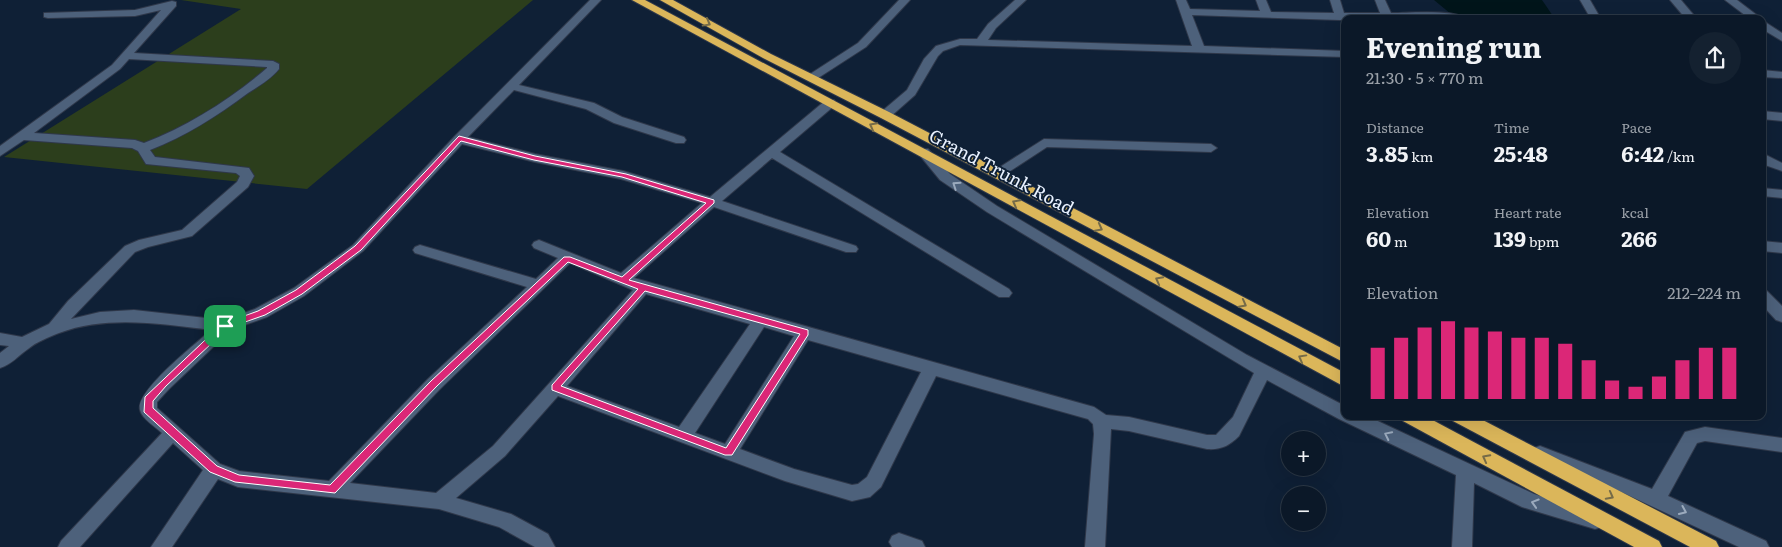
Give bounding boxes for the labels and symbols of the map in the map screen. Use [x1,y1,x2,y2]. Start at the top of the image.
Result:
one-way arrow [702,17,711,27]
street label: Grand Trunk Road [925,121,1079,221]
one-way arrow [870,122,879,132]
one-way arrow [953,182,962,191]
one-way arrow [1013,199,1022,209]
one-way arrow [1094,222,1103,232]
one-way arrow [1156,277,1165,287]
one-way arrow [1238,298,1247,308]
pin [204,305,246,347]
one-way arrow [1299,354,1308,364]
one-way arrow [1384,431,1393,441]
one-way arrow [1482,454,1491,464]
one-way arrow [1605,489,1614,499]
one-way arrow [1532,499,1540,509]
one-way arrow [1678,504,1687,515]

